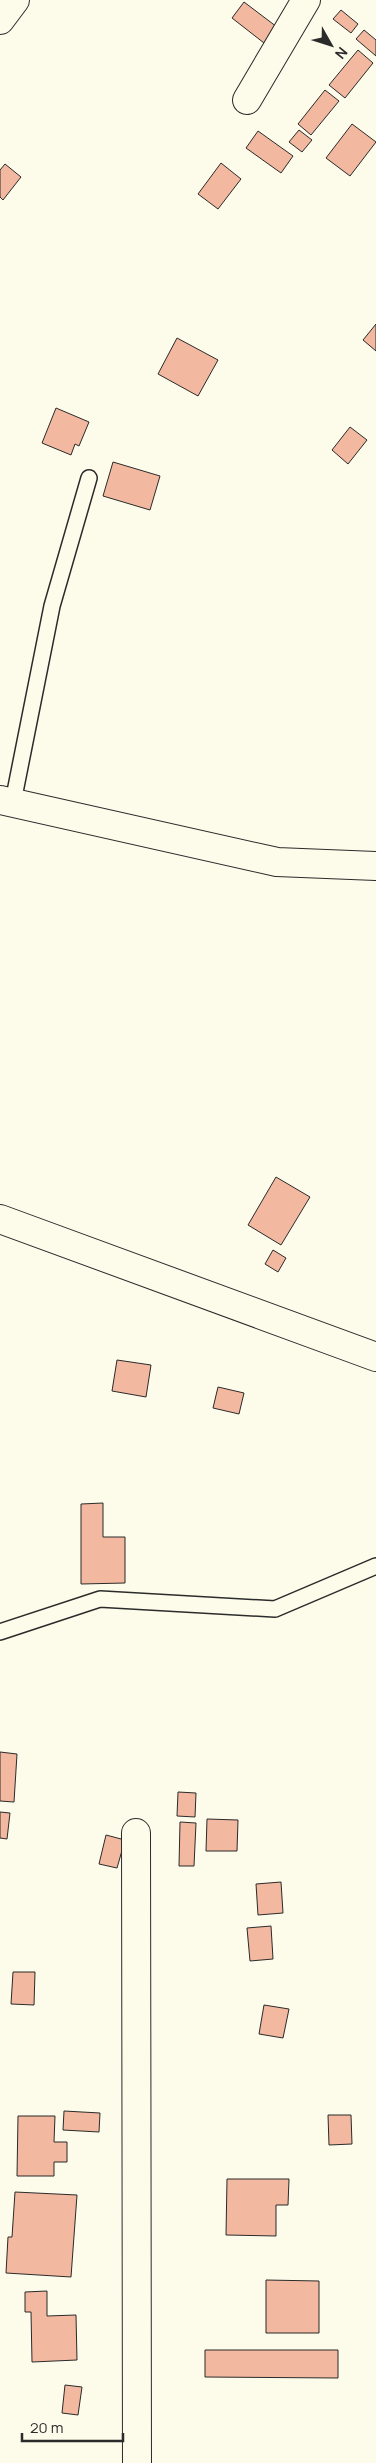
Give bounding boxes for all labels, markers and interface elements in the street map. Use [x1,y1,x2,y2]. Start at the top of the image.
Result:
north arrow [306,20,356,70]
text: N [331,44,352,63]
scale bar [22,2410,124,2442]
text: 20 m [30,2417,63,2438]

